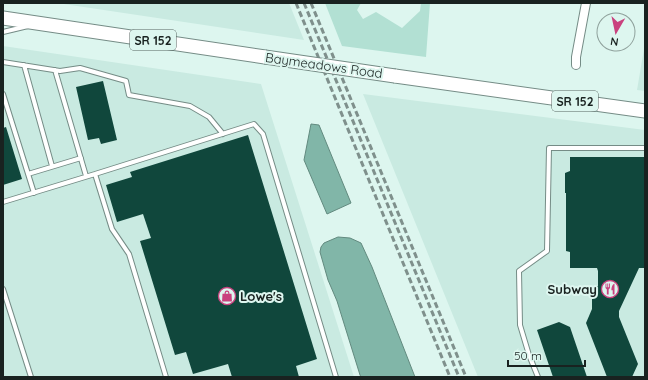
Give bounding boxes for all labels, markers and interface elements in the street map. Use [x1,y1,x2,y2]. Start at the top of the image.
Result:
north arrow [596,12,636,52]
road number: SR 152 [130,30,176,50]
text: N [609,34,620,49]
street label: Baymeadows Road [264,49,384,81]
road number: SR 152 [552,91,598,111]
restaurant icon: Subway [600,279,620,299]
place label: Subway [548,281,597,297]
shop icon: Lowe's [217,286,237,306]
place label: Lowe's [240,288,282,304]
scale bar [508,342,585,368]
text: 50 m [514,348,542,363]

